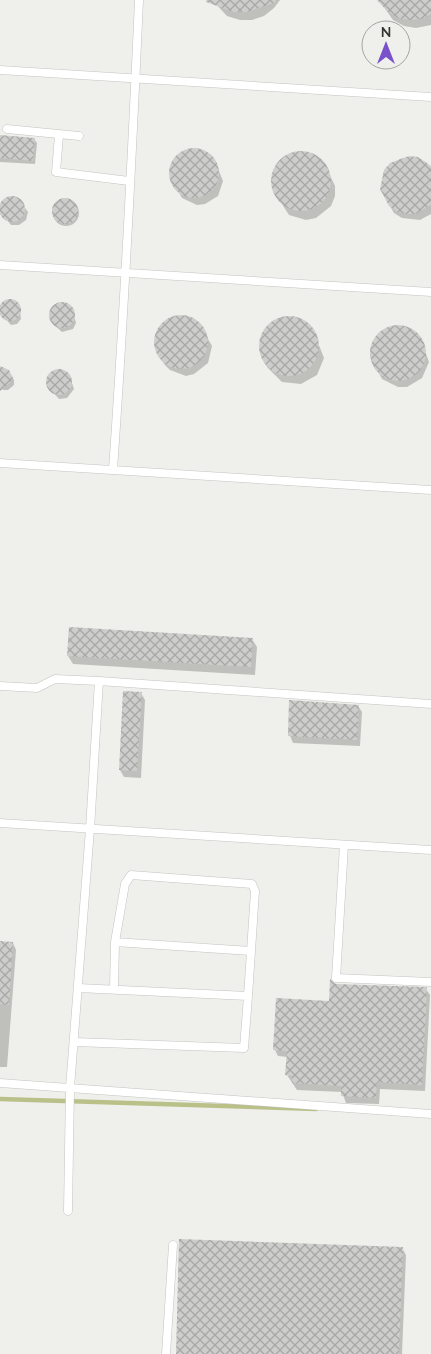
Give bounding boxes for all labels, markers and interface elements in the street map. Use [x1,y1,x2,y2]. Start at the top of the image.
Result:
north arrow [361,20,411,70]
text: N [381,23,391,41]

